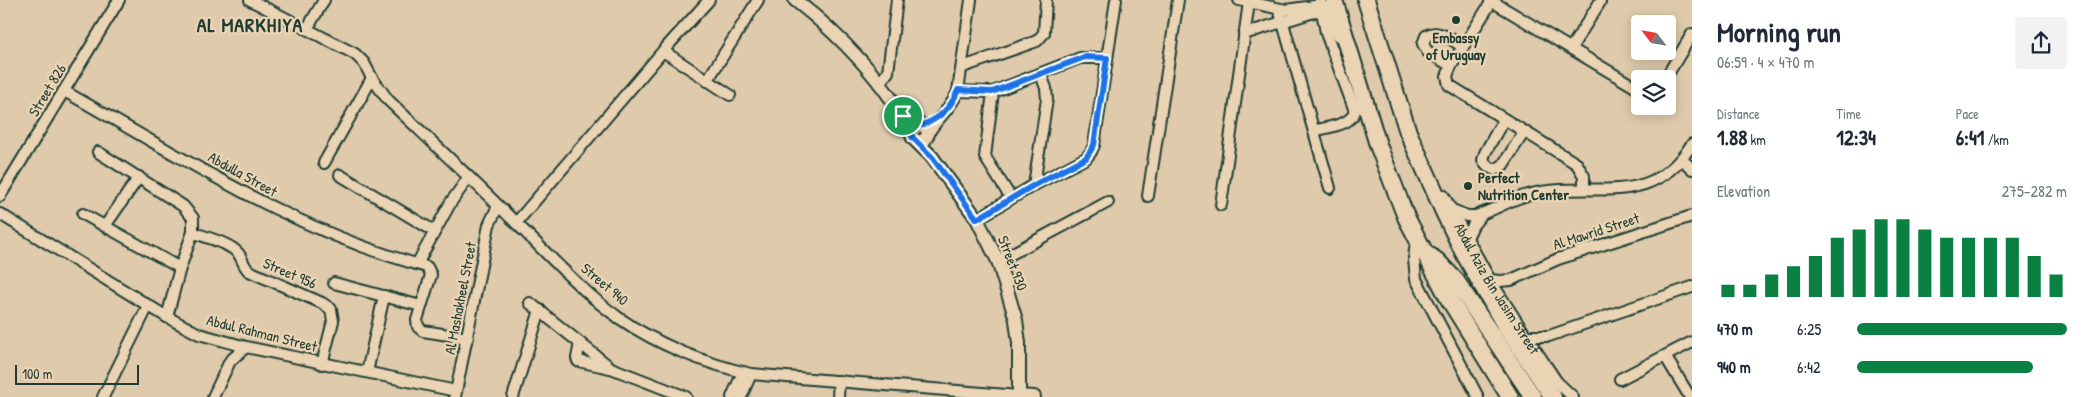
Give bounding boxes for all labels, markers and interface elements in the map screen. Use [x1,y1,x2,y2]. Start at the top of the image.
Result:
district label: AL MARKHIYA [197,11,303,38]
text: Morning run [1717,13,1841,51]
marker: Embassy of Uruguay [1450,14,1462,26]
north arrow [1631,15,1676,60]
map controls [1631,15,1676,115]
button: share [2015,17,2067,69]
place label: Embassy of Uruguay [1426,27,1487,66]
text: 06:59 · 4 × 470 m [1717,51,1814,73]
street label: Street 826 [23,60,71,120]
button: layers [1631,70,1676,115]
pin [882,95,924,137]
icon: arrive [889,102,917,130]
text: Distance [1717,104,1760,123]
text: Time [1836,104,1861,123]
text: Pace [1956,104,1979,123]
text: 1.88 [1717,123,1747,152]
text: 12:34 [1836,123,1876,152]
text: 6:41 [1956,123,1984,152]
text: km [1747,130,1766,149]
text: /km [1984,130,2009,149]
street label: Abdulla Street [205,146,282,202]
place label: Perfect Nutrition Center [1478,167,1569,205]
marker: Perfect Nutrition Center [1462,180,1474,192]
text: Elevation [1717,180,1770,202]
text: 275–282 m [2002,180,2067,202]
street label: Al Mawrid Street [1550,207,1643,255]
street label: Abdul Aziz Bin Jasim Street [1450,219,1546,359]
street label: Street 930 [993,232,1033,294]
street label: Al Mashakheel Street [439,239,481,356]
street label: Street 956 [260,252,320,294]
street label: Street 940 [577,258,633,310]
street label: Abdul Rahman Street [205,309,320,357]
text: 470 m [1717,318,1753,340]
text: 6:25 [1797,318,1821,340]
text: 940 m [1717,356,1751,378]
text: 6:42 [1797,356,1821,378]
scale bar [15,362,139,385]
text: 100 m [22,364,52,383]

